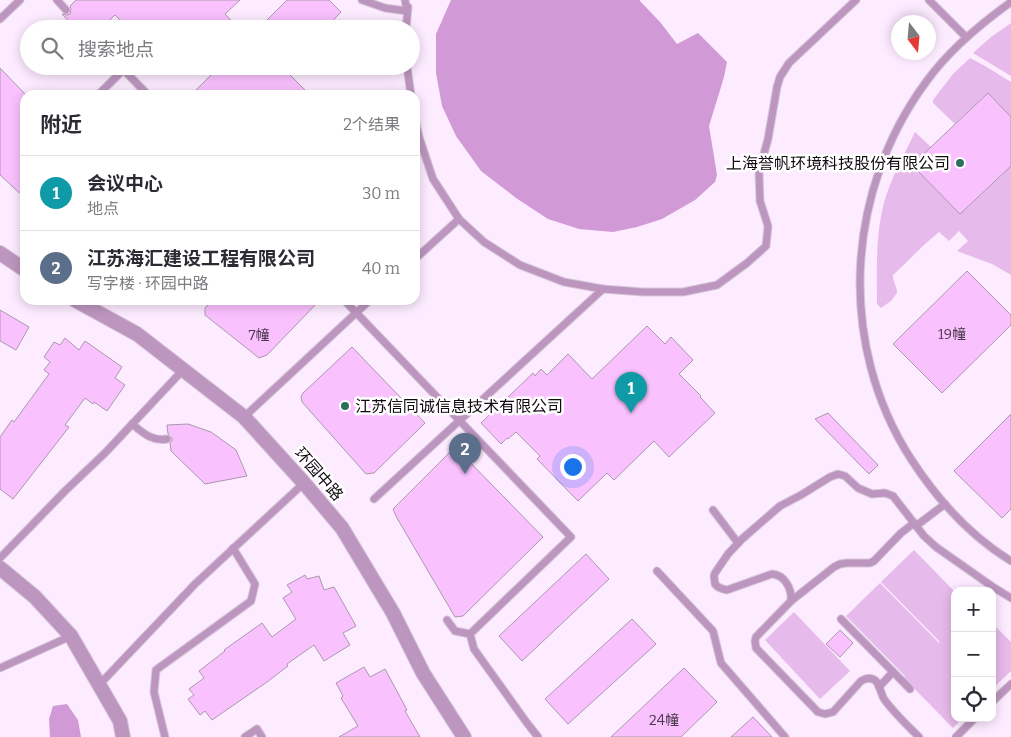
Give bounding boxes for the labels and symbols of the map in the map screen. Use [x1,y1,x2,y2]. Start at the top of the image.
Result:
north arrow [891,15,936,60]
place label: 上海誉帆环境科技股份有限公司 [726,154,950,173]
marker: 上海誉帆环境科技股份有限公司 [954,157,966,169]
house number: 19幢 [938,326,966,343]
house number: 7幢 [248,327,270,344]
pin: 1 [615,372,647,413]
place label: 江苏信同诚信息技术有限公司 [355,397,563,416]
marker: 江苏信同诚信息技术有限公司 [339,400,351,412]
pin: 2 [449,433,481,474]
street label: 环园中路 [291,444,347,504]
your location [560,454,586,480]
house number: 24幢 [649,712,679,729]

